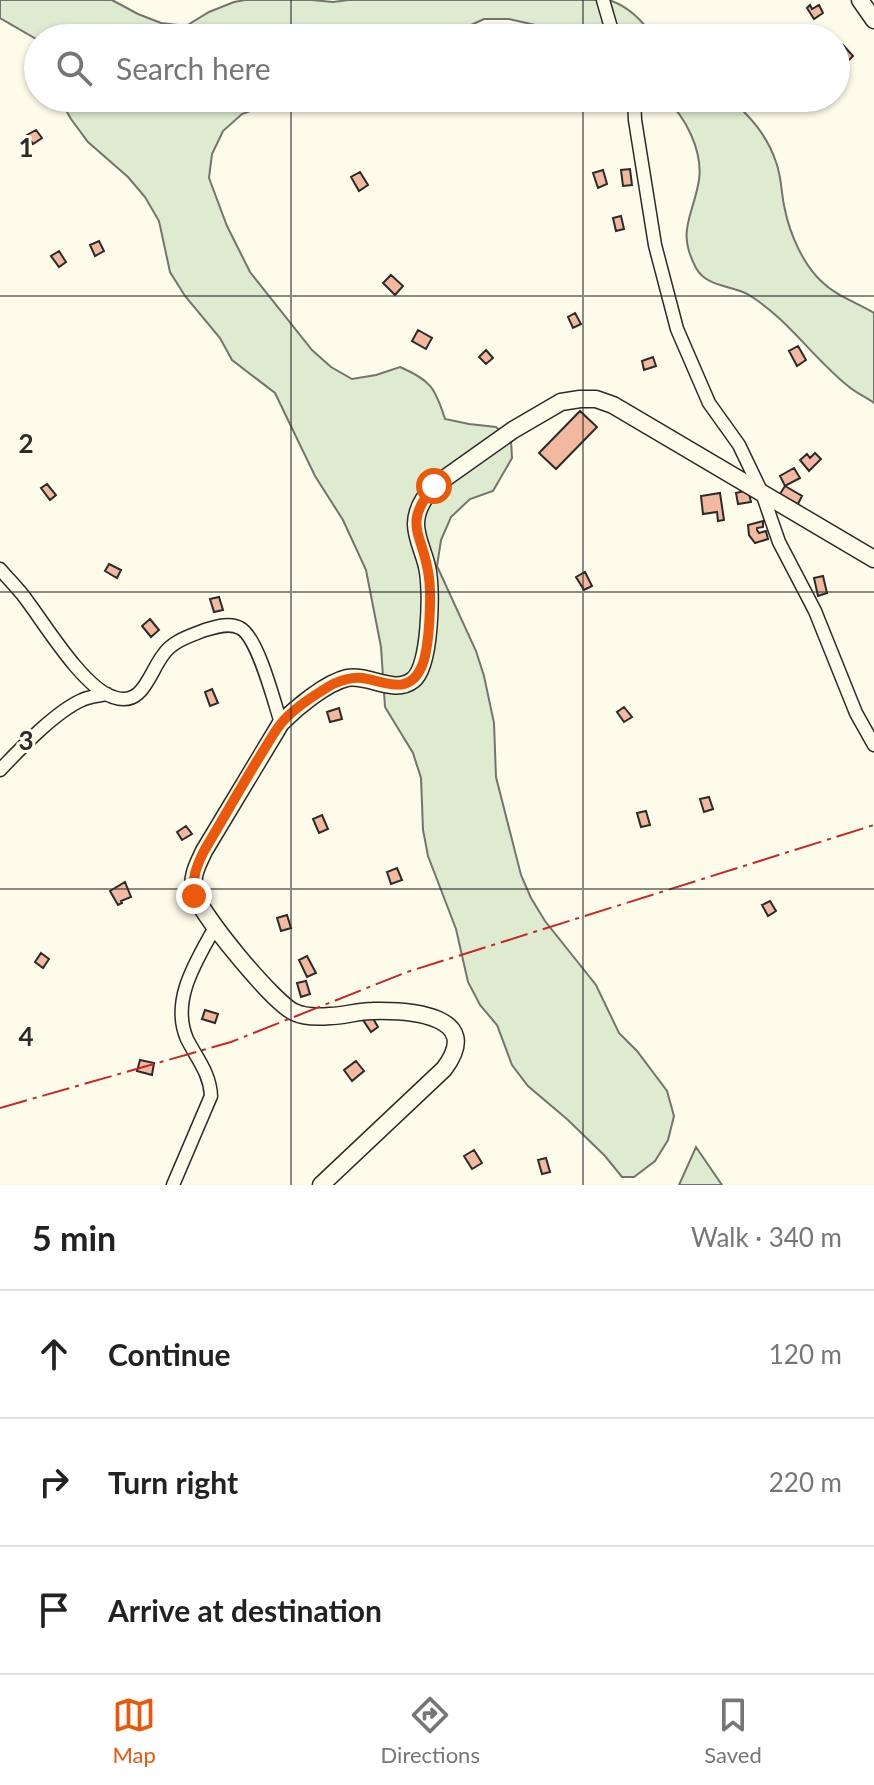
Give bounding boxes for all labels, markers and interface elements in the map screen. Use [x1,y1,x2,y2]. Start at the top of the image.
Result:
search box [24,24,850,112]
icon: search [52,46,96,90]
text: Search here [116,50,271,86]
text: 1 [18,131,34,163]
text: 2 [18,427,34,459]
route start [416,468,452,504]
text: 3 [18,724,34,756]
route end [176,878,212,914]
text: 4 [18,1020,34,1052]
text: 5 min [32,1217,116,1258]
text: Walk · 340 m [691,1221,842,1253]
icon: ahead [32,1332,76,1376]
text: Continue [108,1336,231,1372]
text: 120 m [769,1338,842,1370]
icon: right [32,1460,76,1504]
text: Turn right [108,1464,238,1500]
text: 220 m [769,1466,842,1498]
icon: arrive [32,1588,76,1632]
text: Arrive at destination [108,1592,382,1628]
tab: Map [112,1693,156,1768]
tab: Directions [381,1693,480,1768]
tab: Saved [704,1693,762,1768]

